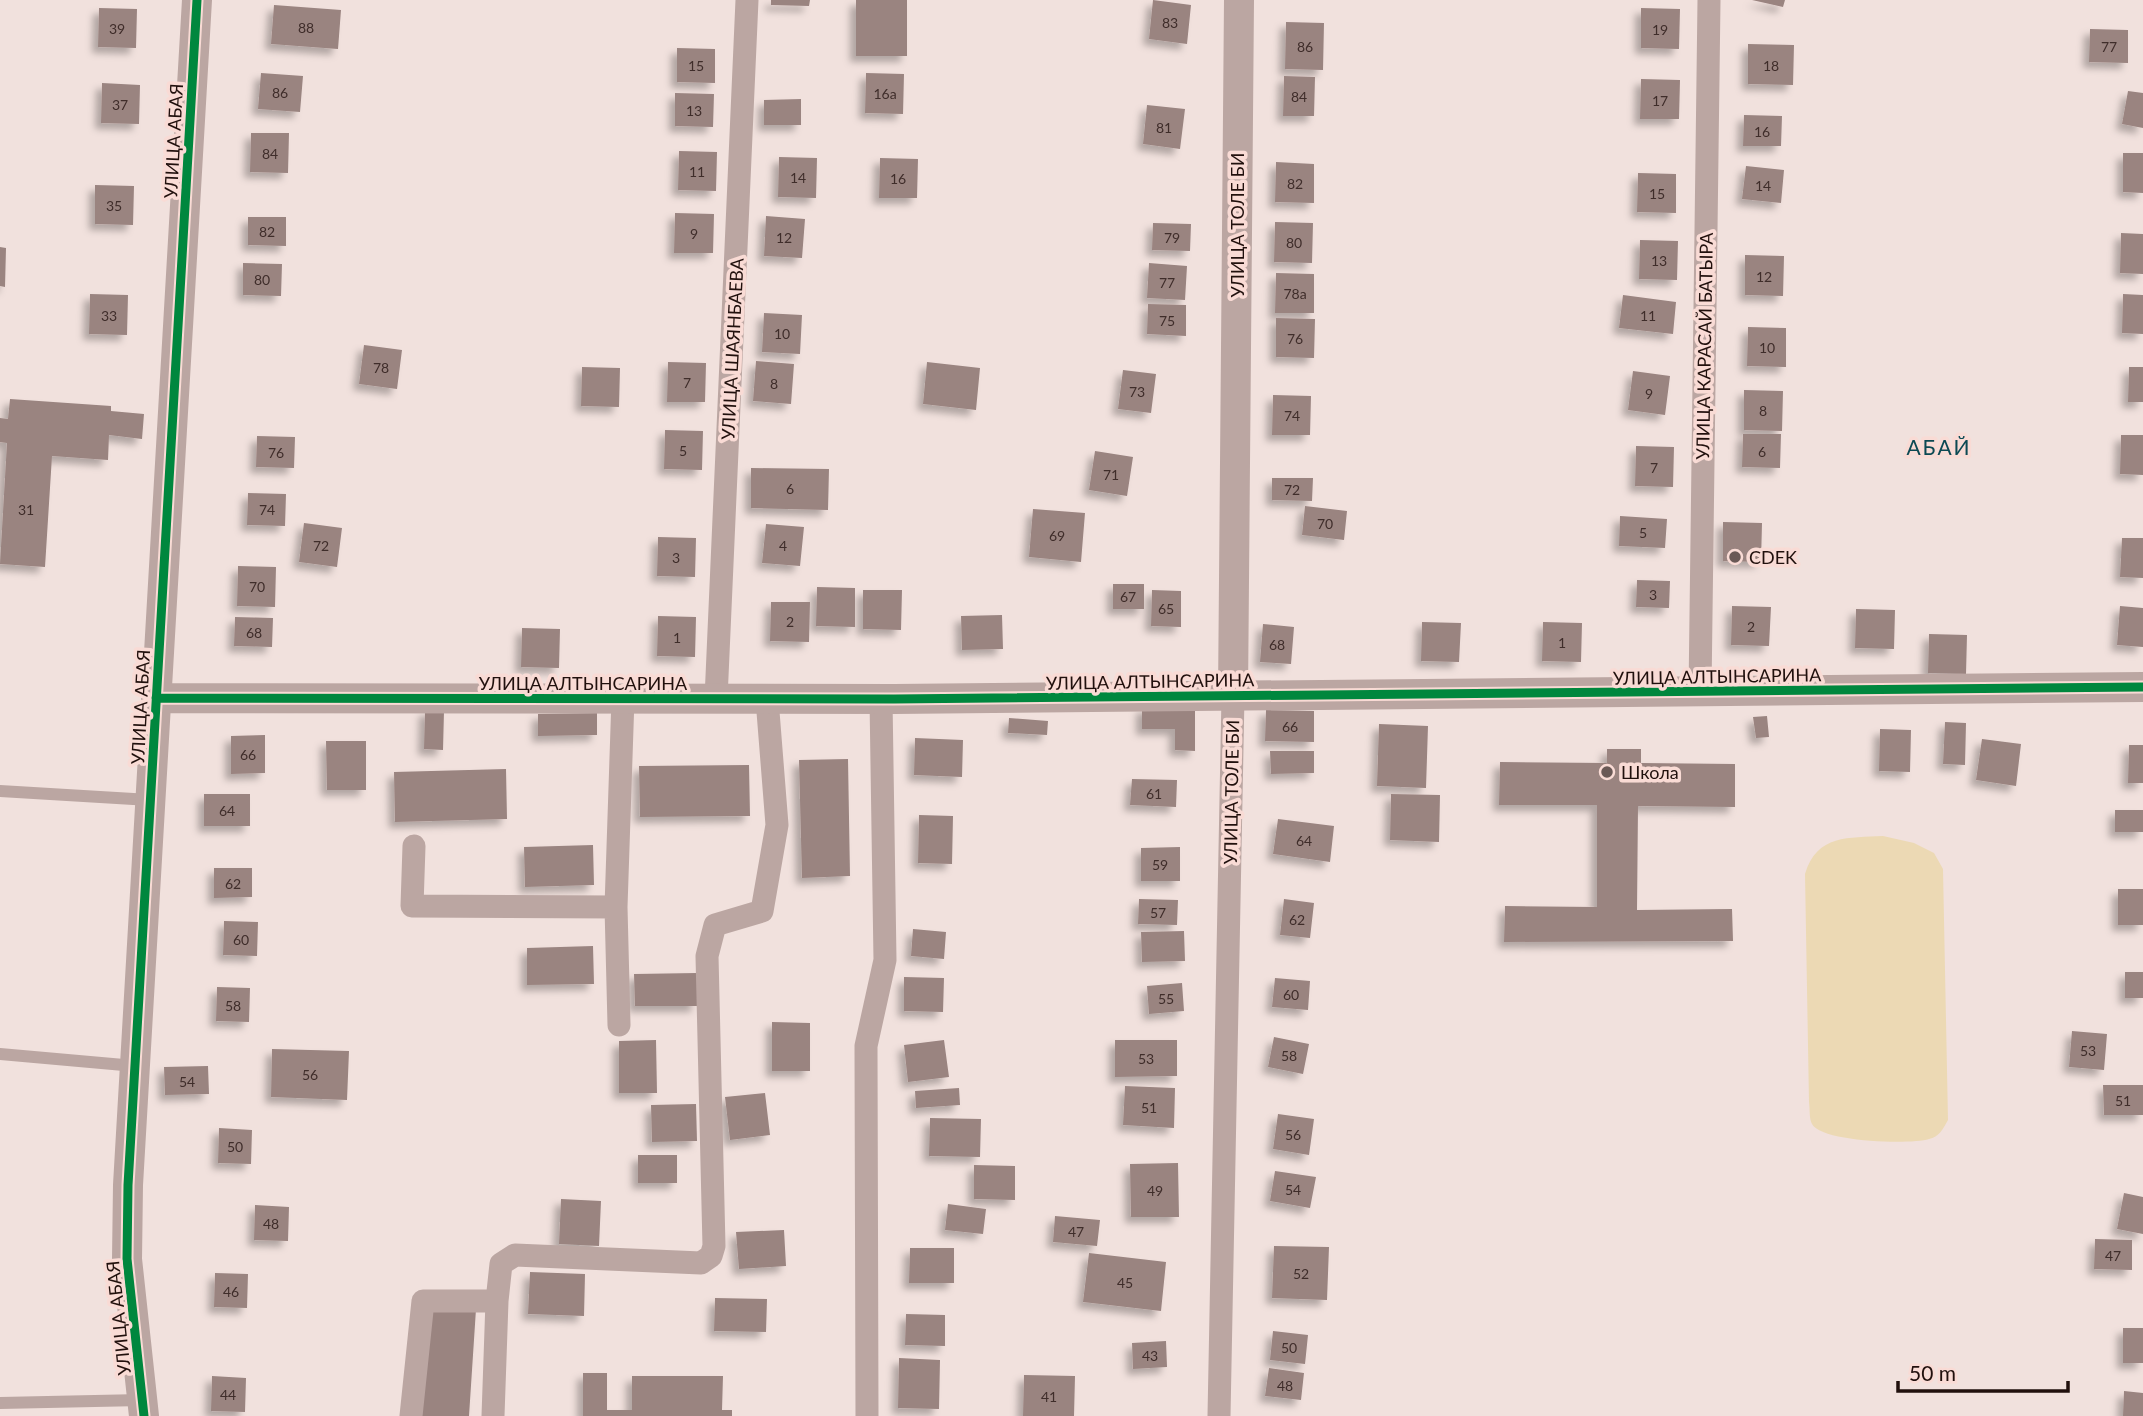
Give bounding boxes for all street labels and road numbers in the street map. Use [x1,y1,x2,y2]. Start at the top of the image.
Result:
street label: УЛИЦА АБАЯ [159,83,187,199]
street label: УЛИЦА ТОЛЕ БИ [1226,153,1248,297]
street label: УЛИЦА КАРАСАЙ БАТЫРА [1691,231,1717,460]
street label: УЛИЦА ШАЯНБАЕВА [716,257,748,441]
street label: УЛИЦА АБАЯ [126,649,154,765]
street label: УЛИЦА АЛТЫНСАРИНА [1613,663,1822,689]
street label: УЛИЦА АЛТЫНСАРИНА [1046,668,1255,694]
street label: УЛИЦА АЛТЫНСАРИНА [479,672,688,694]
street label: УЛИЦА ТОЛЕ БИ [1219,719,1243,865]
street label: УЛИЦА АБАЯ [101,1260,135,1376]

